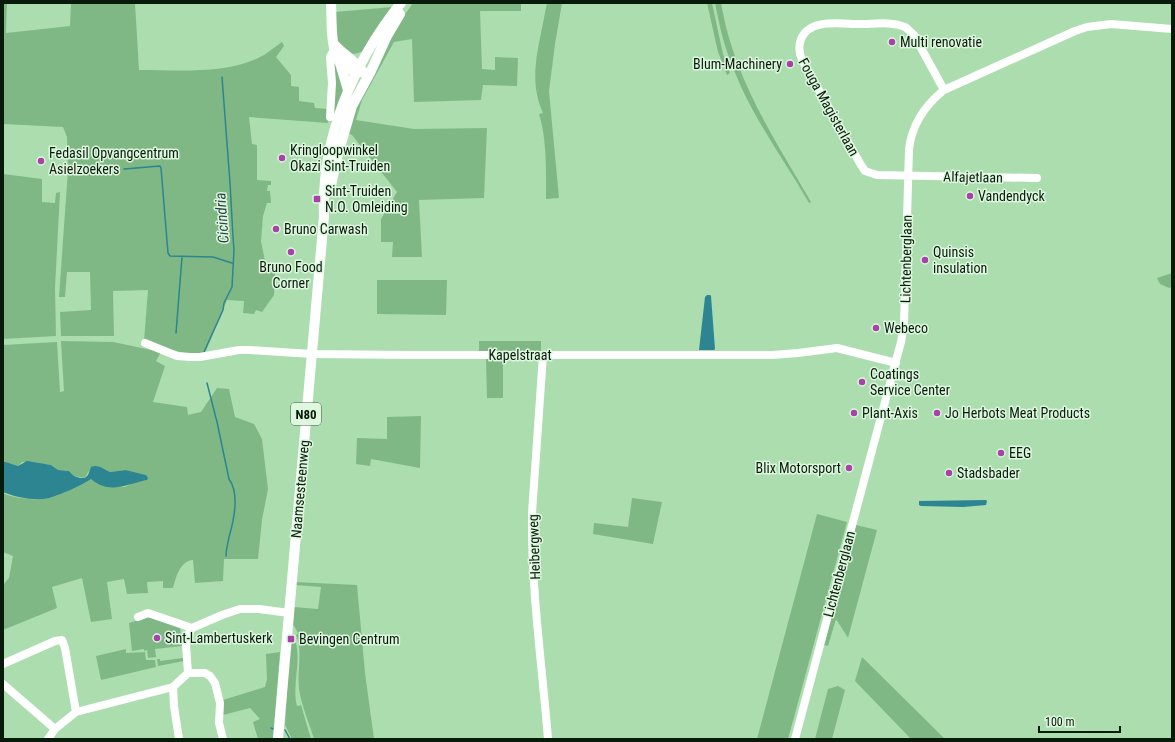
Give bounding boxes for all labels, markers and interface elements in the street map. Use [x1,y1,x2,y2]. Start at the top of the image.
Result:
place label: Multi renovatie [900,34,982,50]
marker: Multi renovatie [887,37,897,47]
street label: Fouga Magisterlaan [795,55,863,159]
place label: Blum-Machinery [693,56,782,72]
marker: Blum-Machinery [785,59,795,69]
place label: Kringloopwinkel Okazi Sint-Truiden [290,142,390,174]
place label: Fedasil Opvangcentrum Asielzoekers [49,145,179,177]
marker: Kringloopwinkel Okazi Sint-Truiden [277,153,287,163]
marker: Fedasil Opvangcentrum Asielzoekers [36,156,46,166]
street label: Alfajetlaan [943,168,1003,186]
place label: Sint-Truiden N.O. Omleiding [325,183,408,215]
place label: Vandendyck [978,188,1045,204]
marker: Vandendyck [965,191,975,201]
water label: Cicindria [211,192,233,244]
marker: Sint-Truiden N.O. Omleiding [312,194,322,204]
street label: Lichtenberglaan [897,215,915,303]
place label: Bruno Carwash [284,221,368,237]
marker: Bruno Carwash [271,224,281,234]
place label: Quinsis insulation [933,244,987,276]
marker: Bruno Food Corner [286,247,296,257]
marker: Quinsis insulation [920,255,930,265]
place label: Bruno Food Corner [259,259,323,291]
place label: Webeco [884,320,928,336]
marker: Webeco [871,323,881,333]
street label: Kapelstraat [488,347,552,363]
place label: Coatings Service Center [870,366,950,398]
marker: Coatings Service Center [857,377,867,387]
road number: N80 [291,403,321,425]
place label: Plant-Axis [862,405,918,421]
place label: Jo Herbots Meat Products [945,405,1090,421]
marker: Plant-Axis [849,408,859,418]
marker: Jo Herbots Meat Products [932,408,942,418]
street label: Naamsesteenweg [288,439,312,539]
place label: EEG [1009,445,1031,461]
marker: EEG [996,448,1006,458]
place label: Blix Motorsport [756,460,841,476]
marker: Blix Motorsport [844,463,854,473]
place label: Stadsbader [957,465,1020,481]
marker: Stadsbader [944,468,954,478]
street label: Heibergweg [525,514,543,580]
street label: Lichtenberglaan [820,529,858,619]
place label: Sint-Lambertuskerk [165,630,273,646]
place label: Bevingen Centrum [299,631,400,647]
marker: Sint-Lambertuskerk [152,633,162,643]
marker: Bevingen Centrum [286,634,296,644]
scale bar [1039,708,1120,734]
text: 100 m [1045,715,1075,729]

